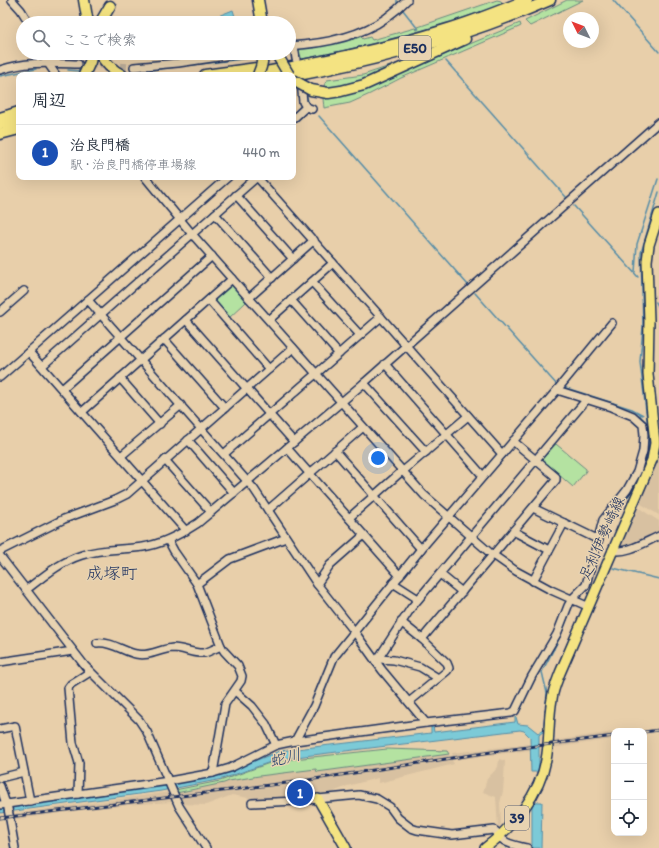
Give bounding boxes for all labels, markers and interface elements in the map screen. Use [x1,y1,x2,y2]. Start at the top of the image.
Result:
north arrow [563,12,599,48]
search box [16,16,296,60]
icon: search [30,27,52,49]
text: ここで検索 [62,31,137,49]
road number: E50 [399,36,431,60]
text: 周辺 [32,90,66,110]
text: 治良門橋 [70,136,130,154]
text: 1 [42,145,48,160]
text: 440 m [243,145,280,160]
text: 駅 · 治良門橋停車場線 [70,157,196,172]
your location [368,448,388,468]
street label: 足利伊勢崎線 [575,493,629,583]
district label: 成塚町 [87,563,138,583]
map controls [611,728,647,836]
button: + [611,728,647,764]
water label: 蛇川 [267,744,303,771]
button: − [611,764,647,800]
pin: 1 [287,778,313,808]
button: locate [611,800,647,836]
road number: 39 [505,806,529,830]

